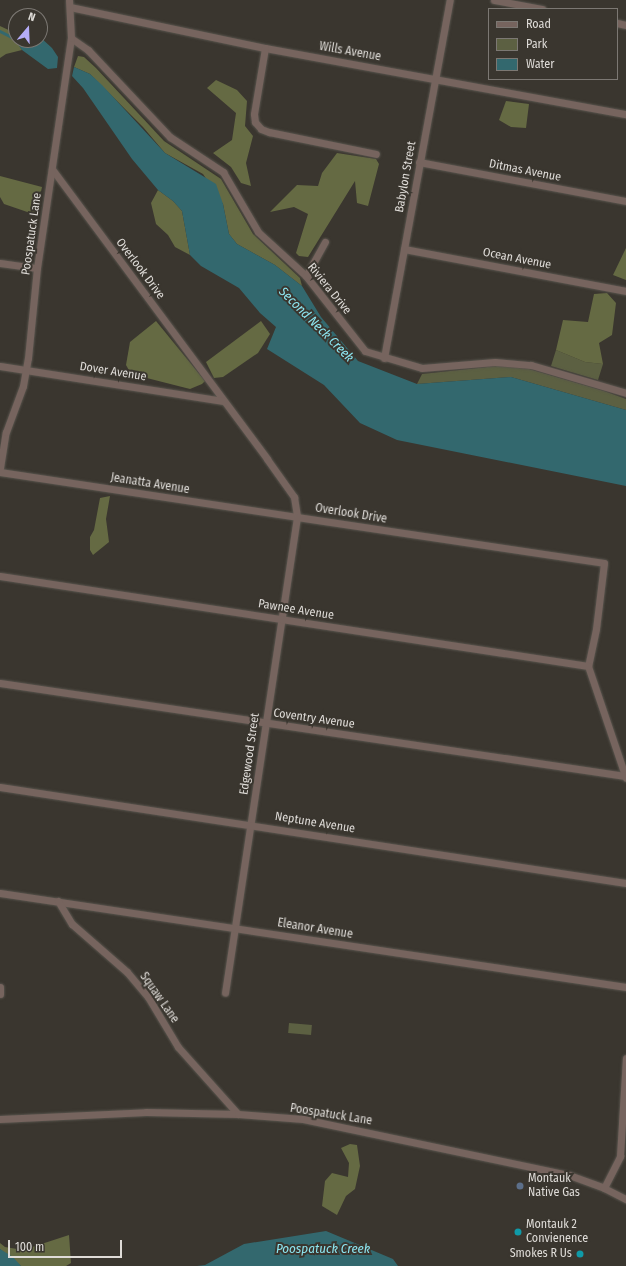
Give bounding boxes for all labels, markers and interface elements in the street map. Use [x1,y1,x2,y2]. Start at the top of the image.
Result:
north arrow [8,8,48,48]
legend [488,8,618,80]
text: N [27,10,37,24]
text: Road [526,17,551,31]
text: Park [526,37,547,51]
street label: Wills Avenue [318,39,382,65]
text: Water [526,57,554,71]
street label: Babylon Street [393,140,419,214]
street label: Ditmas Avenue [488,157,562,185]
street label: Poospatuck Lane [19,192,45,276]
street label: Overlook Drive [112,236,168,302]
street label: Ocean Avenue [482,245,552,273]
street label: Riviera Drive [304,260,354,318]
water label: Second Neck Creek [275,284,357,366]
street label: Dover Avenue [79,360,147,384]
street label: Jeanatta Avenue [110,471,190,497]
street label: Overlook Drive [314,501,388,527]
street label: Pawnee Avenue [257,597,335,623]
street label: Coventry Avenue [272,706,356,732]
street label: Edgewood Street [237,712,263,796]
street label: Neptune Avenue [274,810,356,836]
street label: Eleanor Avenue [276,916,354,942]
street label: Squaw Lane [136,970,182,1026]
street label: Poospatuck Lane [289,1101,373,1129]
place label: Montauk Native Gas [528,1172,580,1200]
marker: Montauk Native Gas [515,1181,525,1191]
place label: Montauk 2 Convienence [526,1218,588,1246]
marker: Montauk 2 Convienence [513,1227,523,1237]
scale bar [10,1232,124,1258]
text: 100 m [15,1240,44,1254]
water label: Poospatuck Creek [276,1241,370,1257]
place label: Smokes R Us [510,1247,572,1261]
marker: Smokes R Us [575,1249,585,1259]

